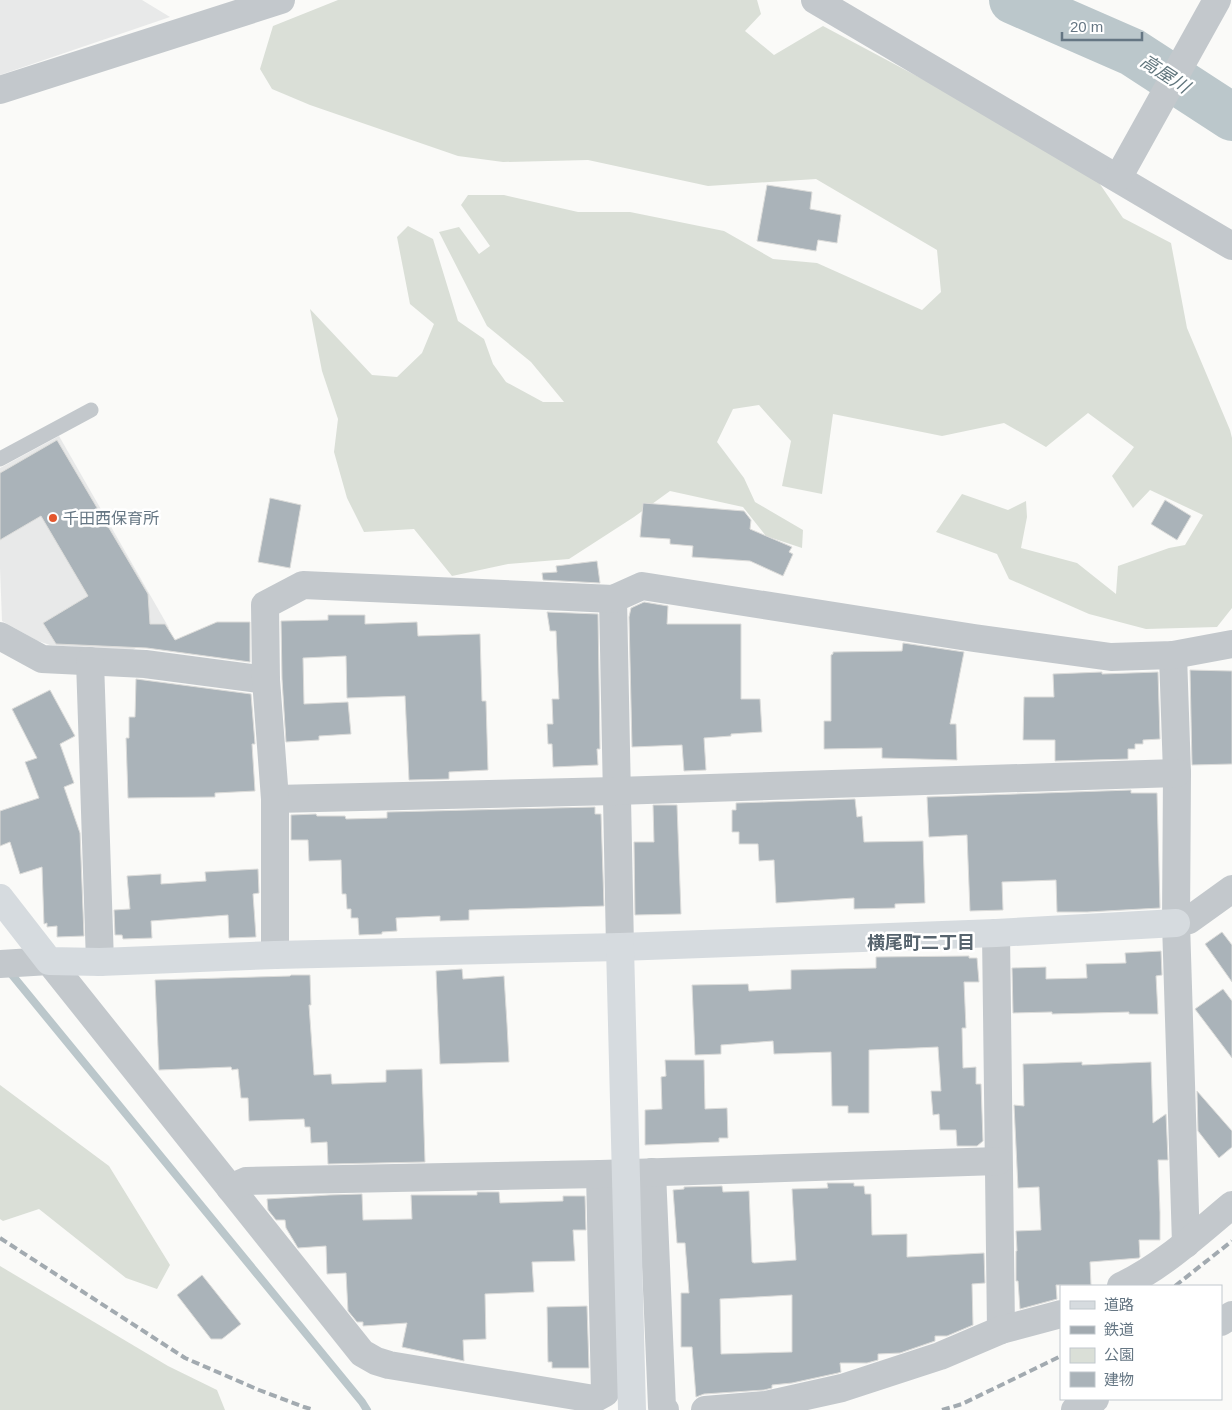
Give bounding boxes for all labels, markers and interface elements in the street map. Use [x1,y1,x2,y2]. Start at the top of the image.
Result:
scale bar [1062,10,1142,42]
text: 20 m [1070,18,1103,35]
water label: 高屋川 [1137,51,1195,98]
place label: 千田西保育所 [63,510,159,527]
marker: 千田西保育所 [47,512,59,524]
district label: 横尾町二丁目 [867,933,975,953]
legend [1060,1285,1222,1400]
text: 道路 [1104,1296,1134,1313]
text: 鉄道 [1104,1321,1134,1338]
text: 公園 [1104,1346,1134,1363]
text: 建物 [1104,1371,1134,1388]

